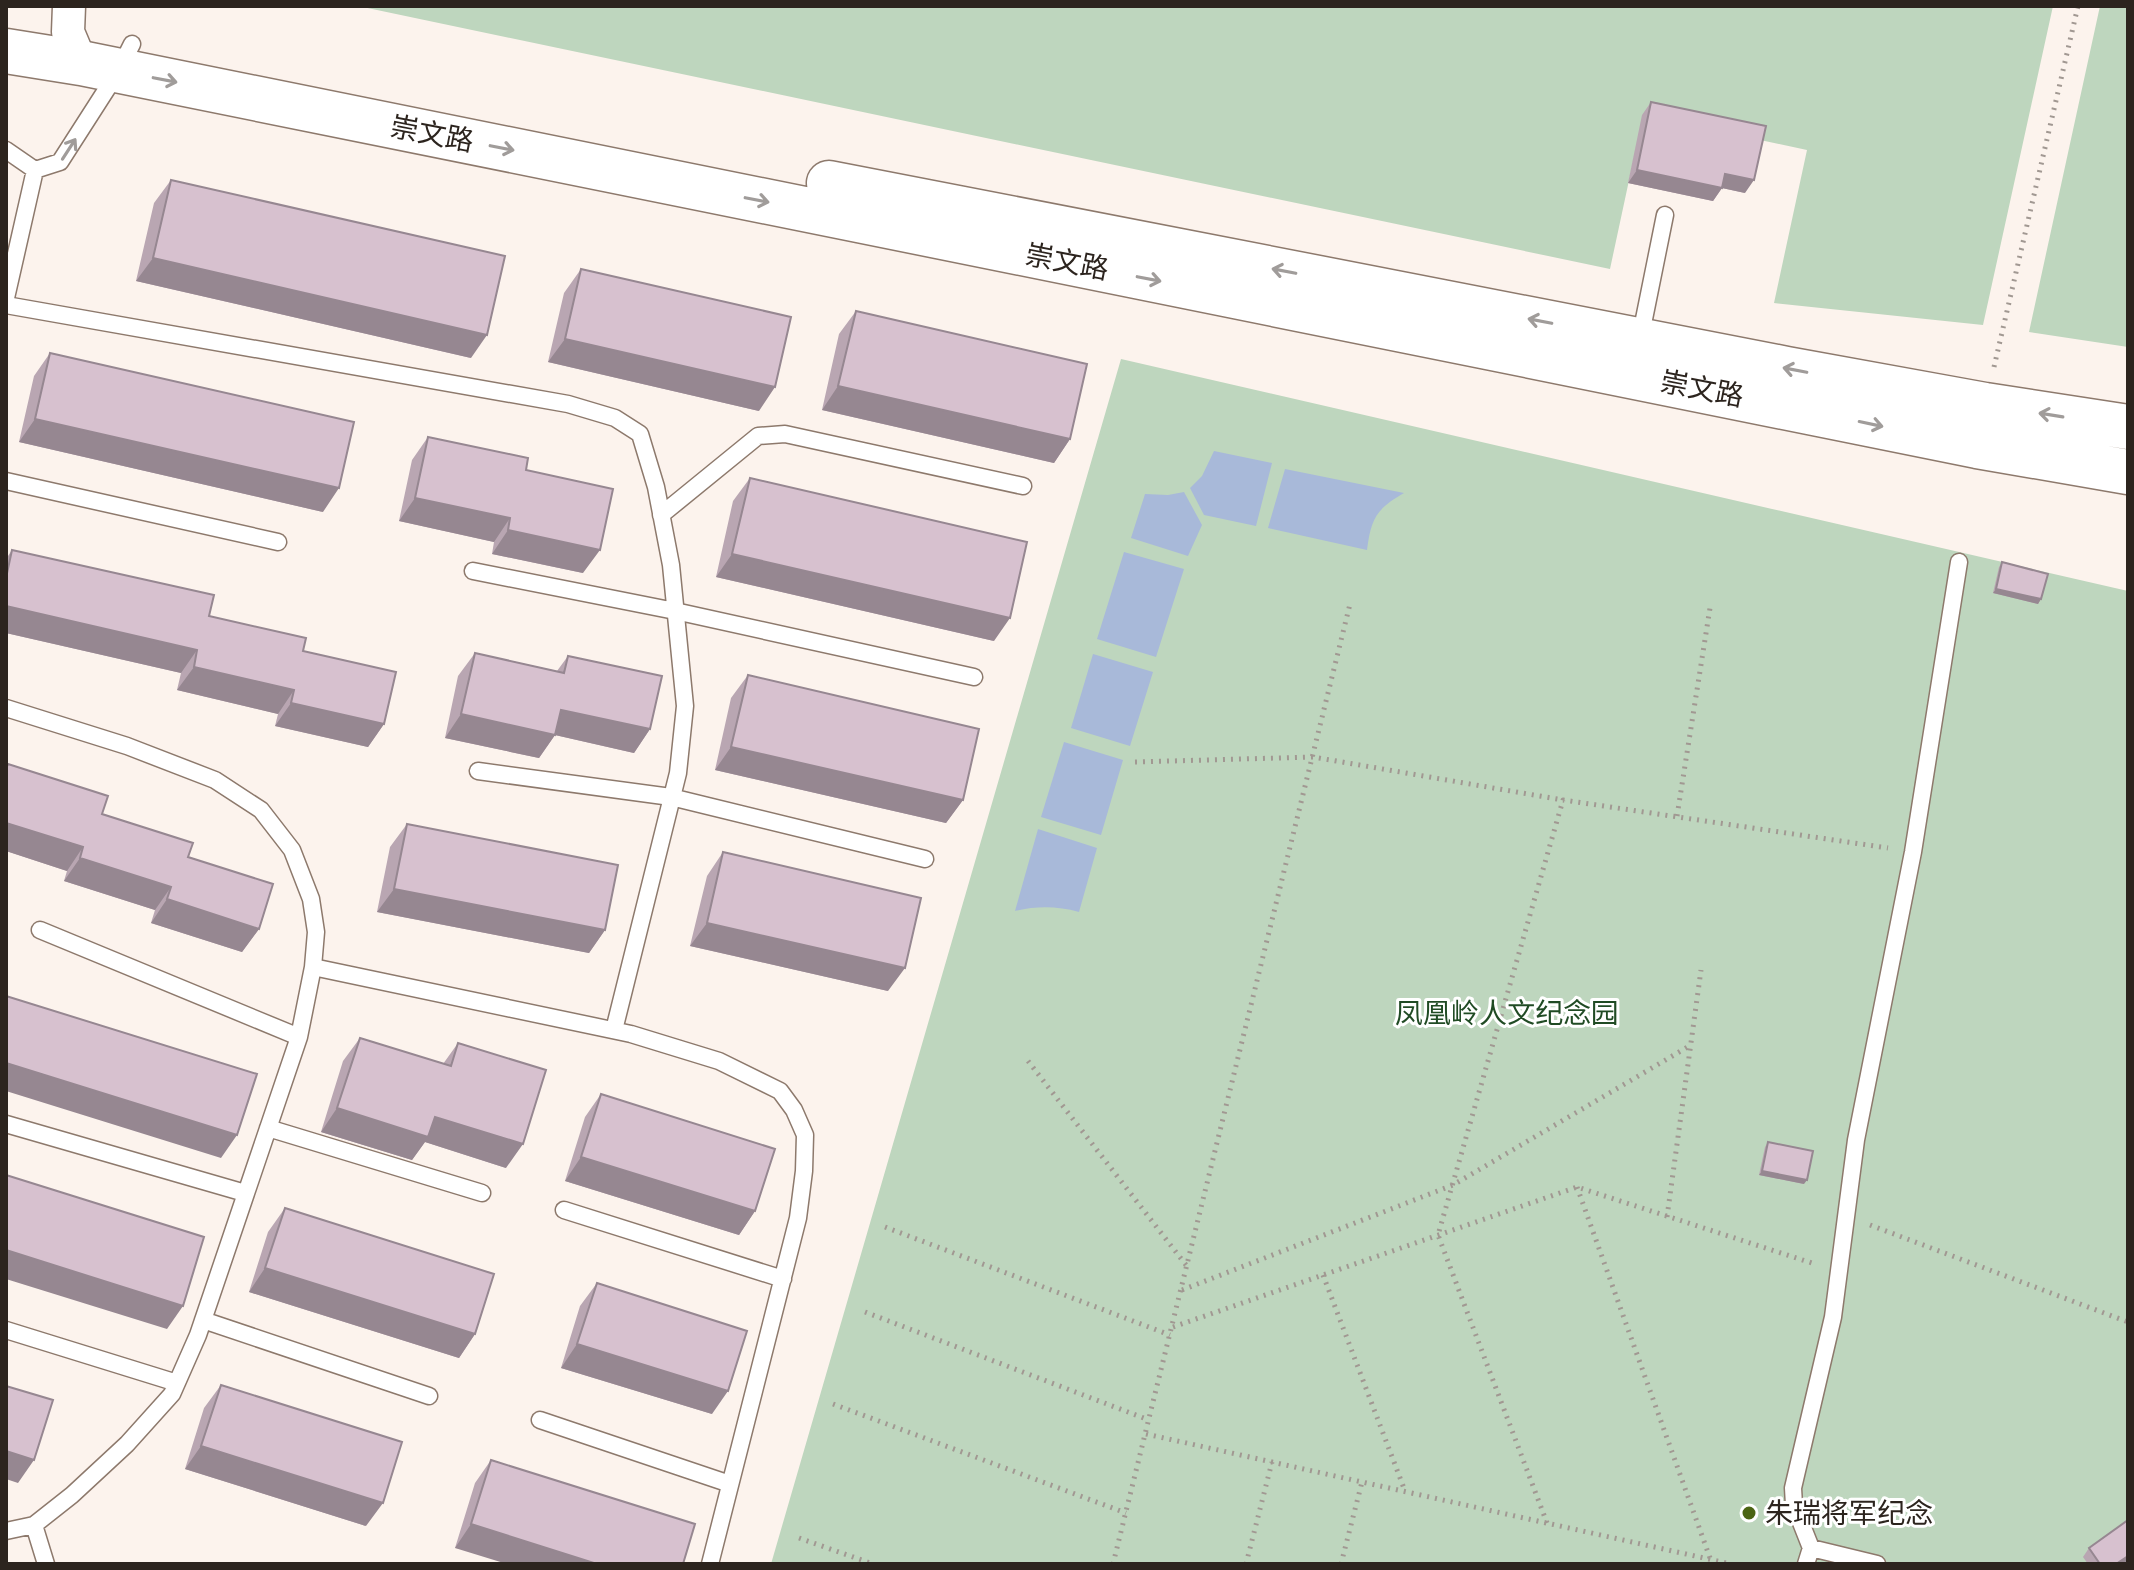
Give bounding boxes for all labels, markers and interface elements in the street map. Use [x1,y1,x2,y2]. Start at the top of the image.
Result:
one-way arrow [152,73,178,88]
street label: 崇文路 [388,111,476,157]
one-way arrow [60,138,77,160]
one-way arrow [489,141,515,156]
one-way arrow [744,193,770,208]
street label: 崇文路 [1023,239,1111,285]
one-way arrow [1272,263,1298,278]
one-way arrow [1136,272,1162,287]
one-way arrow [1527,312,1553,327]
one-way arrow [1783,362,1808,377]
street label: 崇文路 [1658,366,1746,412]
one-way arrow [2039,407,2064,422]
one-way arrow [1857,417,1883,432]
park label: 凤凰岭人文纪念园 [1395,998,1619,1029]
place label: 朱瑞将军纪念 [1765,1498,1933,1529]
marker: 朱瑞将军纪念 [1740,1504,1758,1522]

